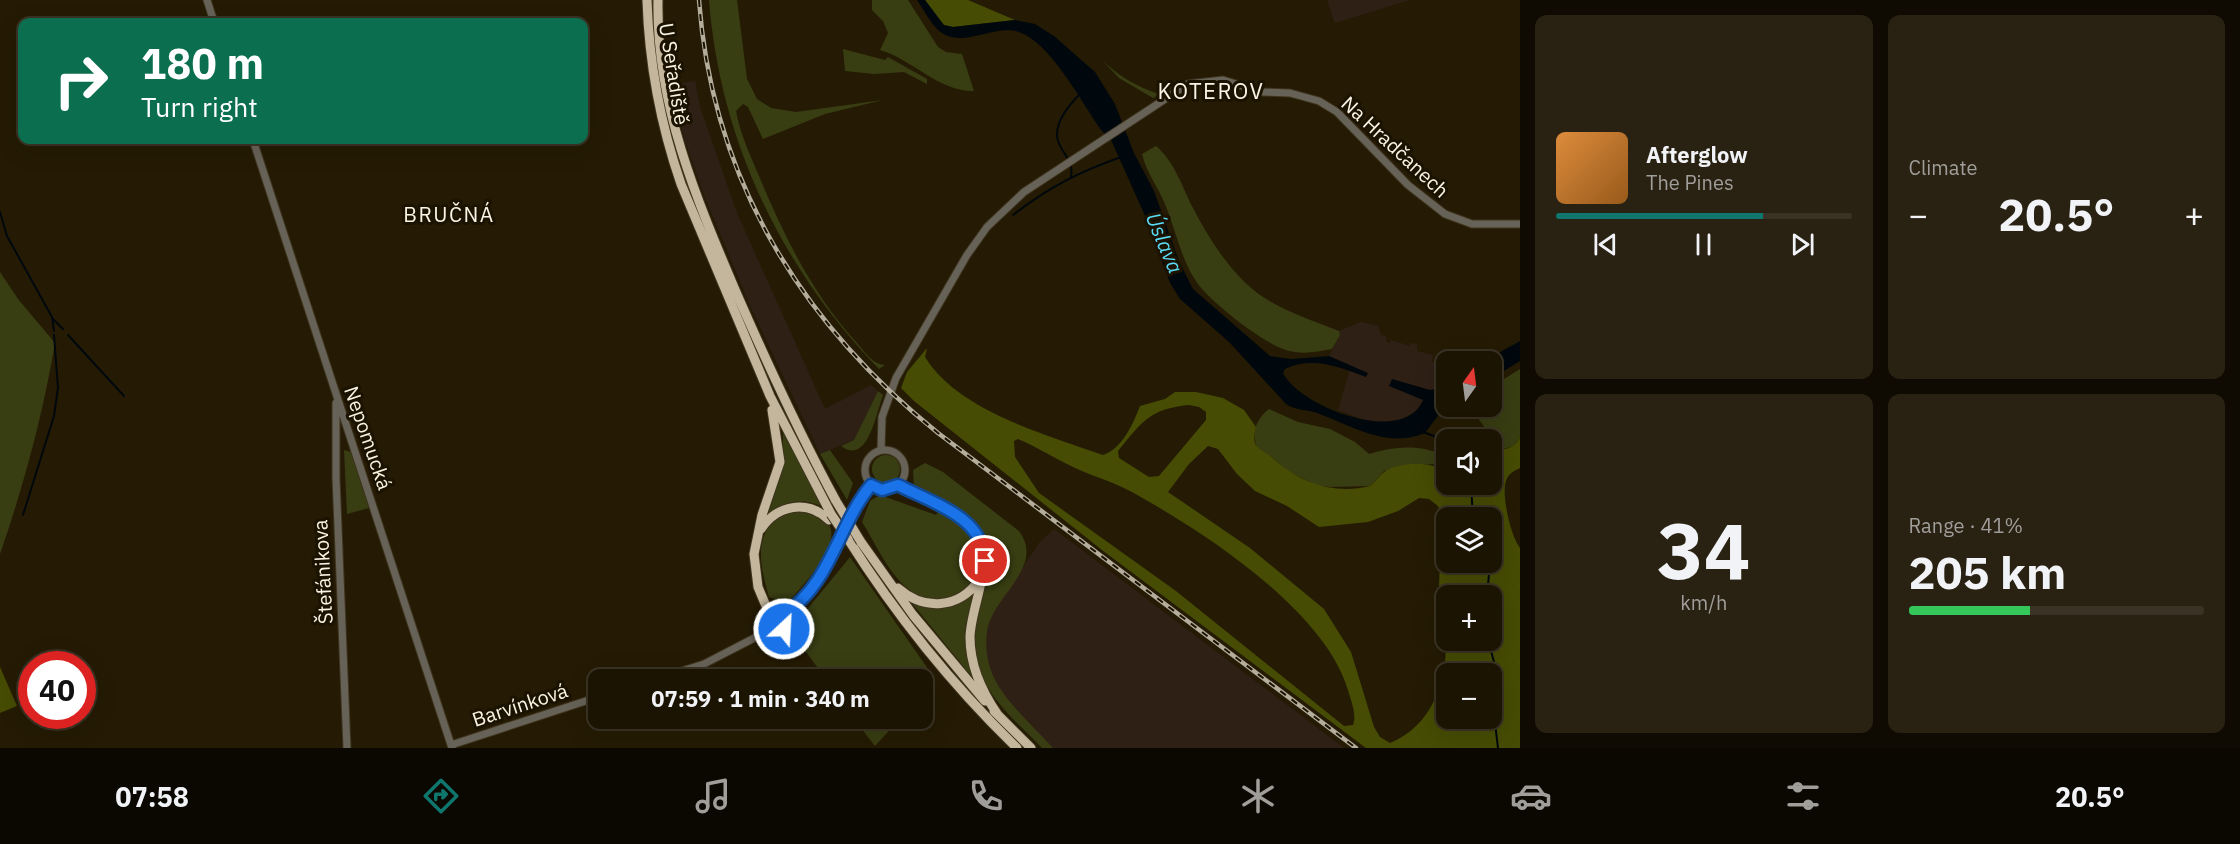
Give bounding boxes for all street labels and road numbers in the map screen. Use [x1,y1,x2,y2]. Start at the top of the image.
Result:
street label: U Seřadiště [653,21,696,127]
street label: Na Hradčanech [1336,90,1455,203]
street label: Nepomucká [338,382,399,494]
street label: Štefánikova [306,519,339,625]
street label: Barvínková [469,676,571,733]

